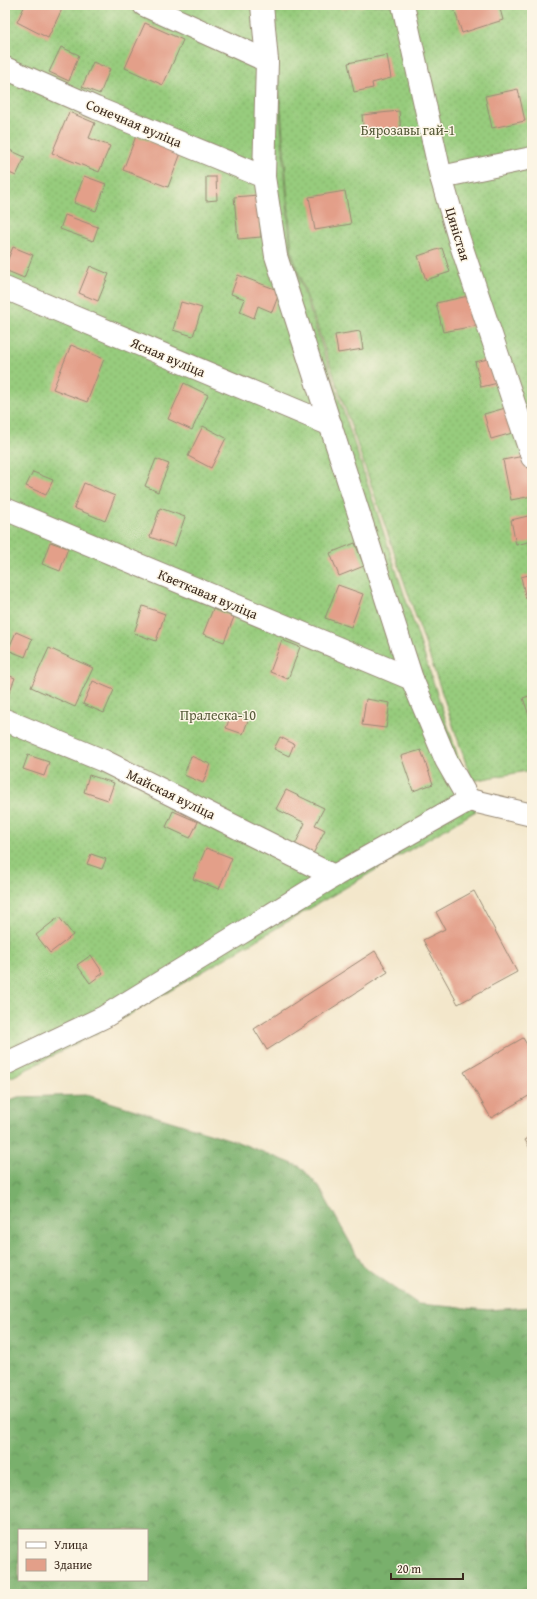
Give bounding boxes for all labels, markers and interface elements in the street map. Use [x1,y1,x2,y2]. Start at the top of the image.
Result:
street label: Сонечная вуліца [83,94,185,152]
park label: Бярозавы гай-1 [361,120,455,140]
street label: Цяністая [440,205,476,263]
street label: Ясная вуліца [127,332,209,382]
street label: Кветкавая вуліца [155,564,261,624]
park label: Пралеска-10 [180,705,256,725]
street label: Майская вуліца [123,764,219,824]
legend [18,1529,148,1581]
text: Улица [54,1536,88,1553]
scale bar [391,1555,463,1581]
text: Здание [54,1556,93,1573]
text: 20 m [397,1560,421,1577]

